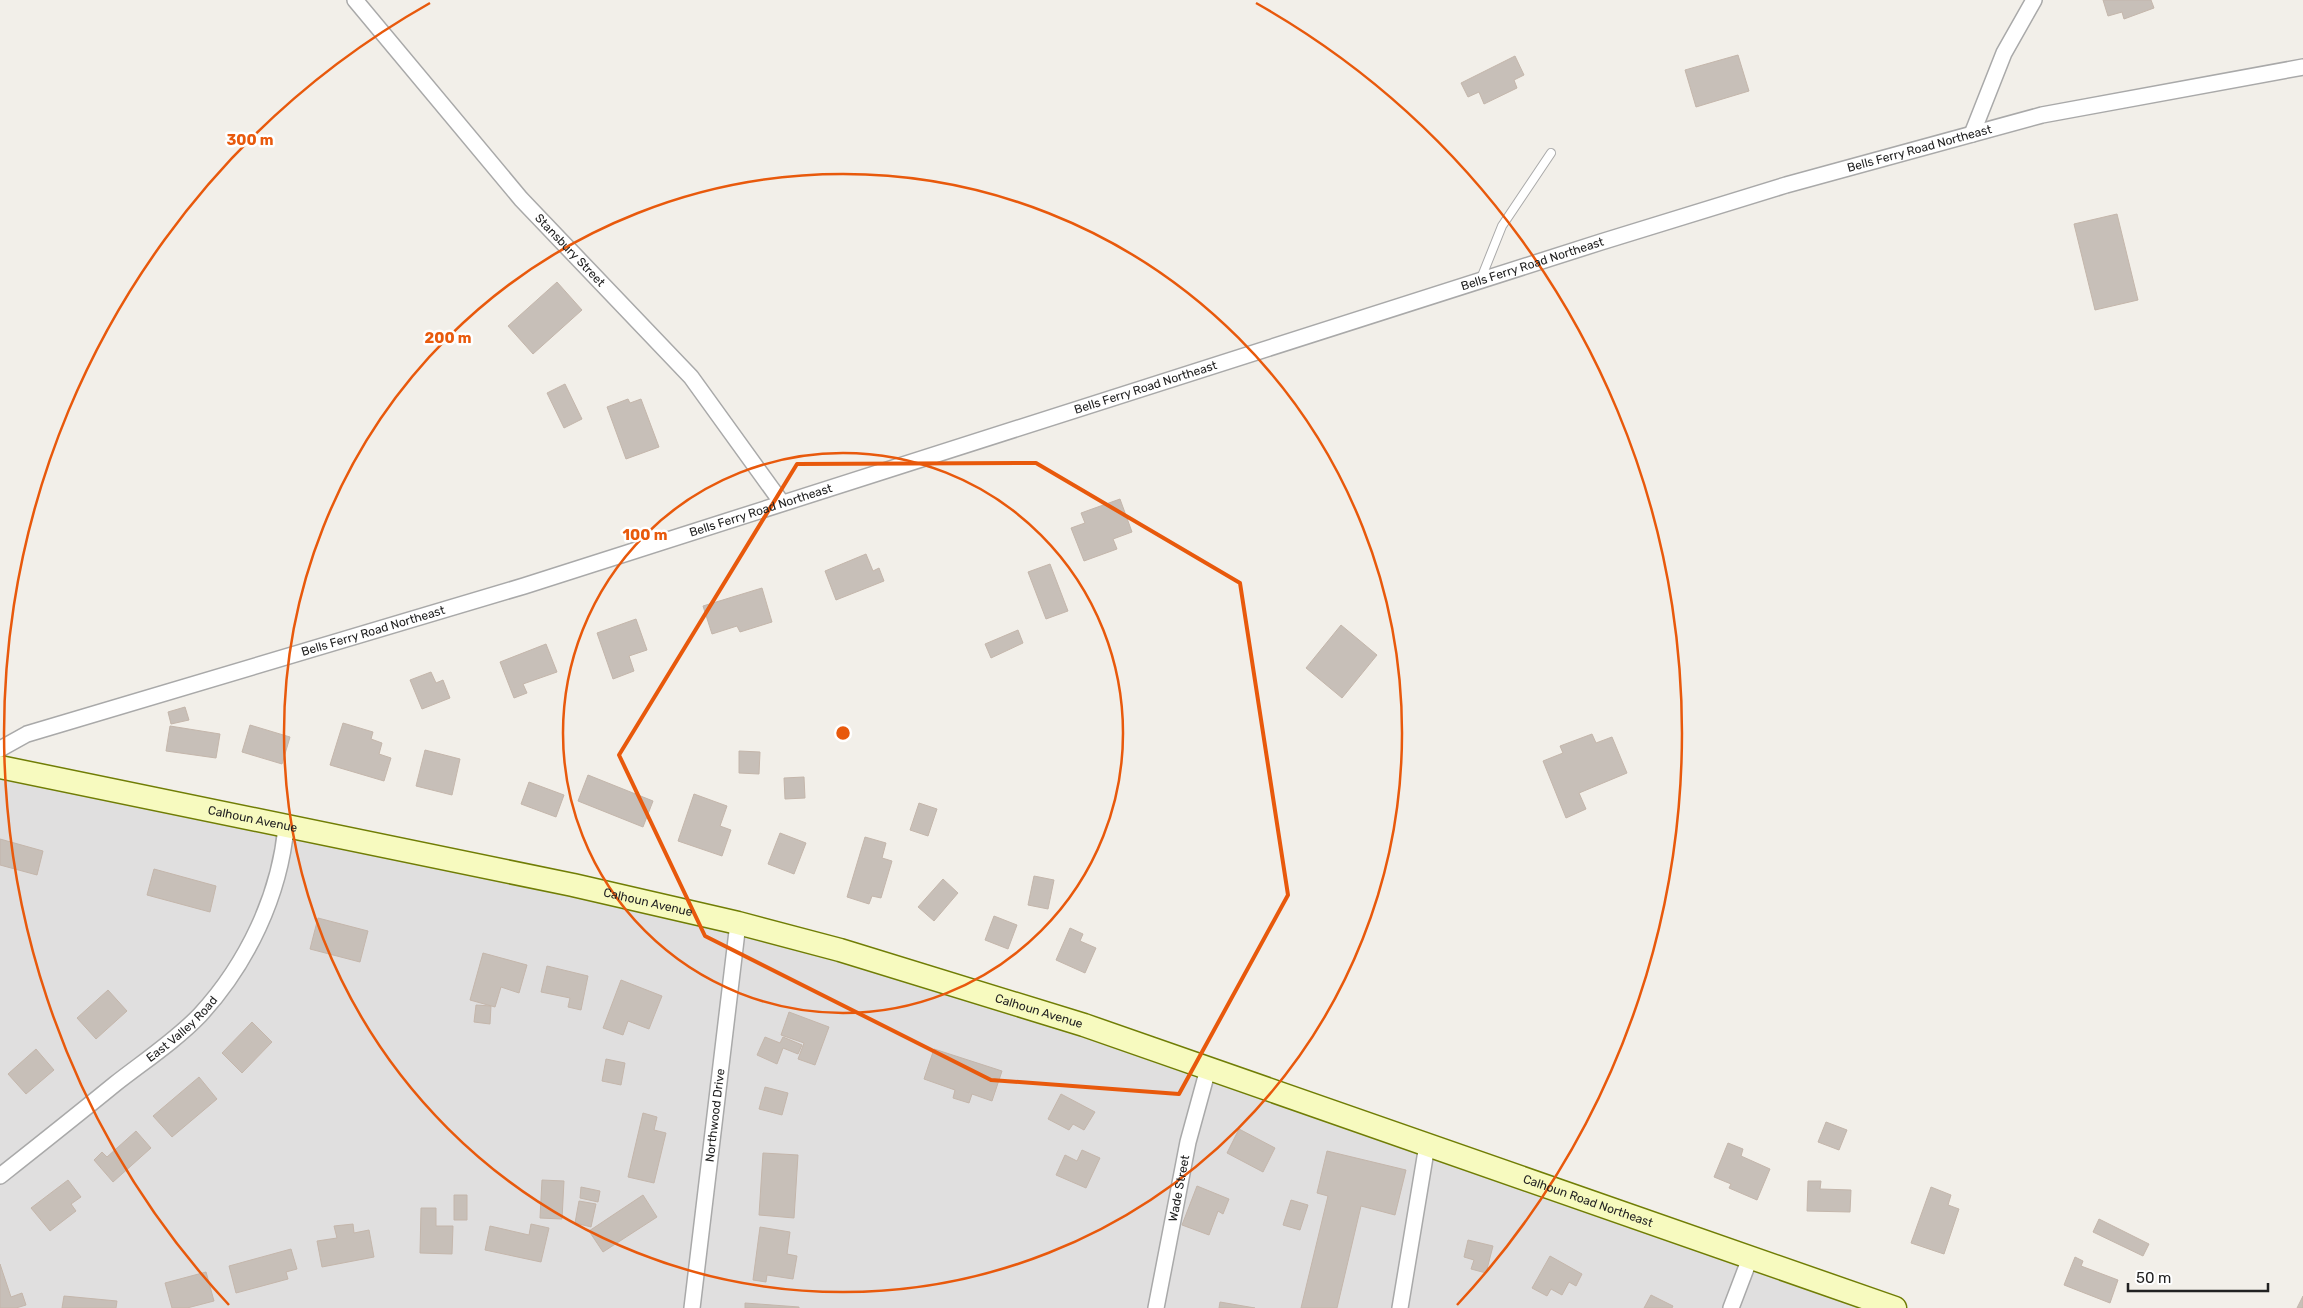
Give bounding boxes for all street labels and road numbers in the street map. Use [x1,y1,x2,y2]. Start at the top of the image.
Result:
street label: Bells Ferry Road Northeast [1846,122,1993,175]
street label: Stansbury Street [532,211,608,290]
street label: Bells Ferry Road Northeast [1459,234,1606,293]
street label: Bells Ferry Road Northeast [1072,358,1219,417]
street label: Bells Ferry Road Northeast [688,481,834,540]
street label: Bells Ferry Road Northeast [300,603,447,659]
street label: Calhoun Avenue [207,803,299,835]
street label: Calhoun Avenue [602,885,694,919]
street label: Calhoun Avenue [993,991,1085,1031]
street label: East Valley Road [144,993,220,1065]
street label: Northwood Drive [702,1068,728,1163]
street label: Wade Street [1166,1153,1192,1223]
street label: Calhoun Road Northeast [1521,1172,1655,1230]

